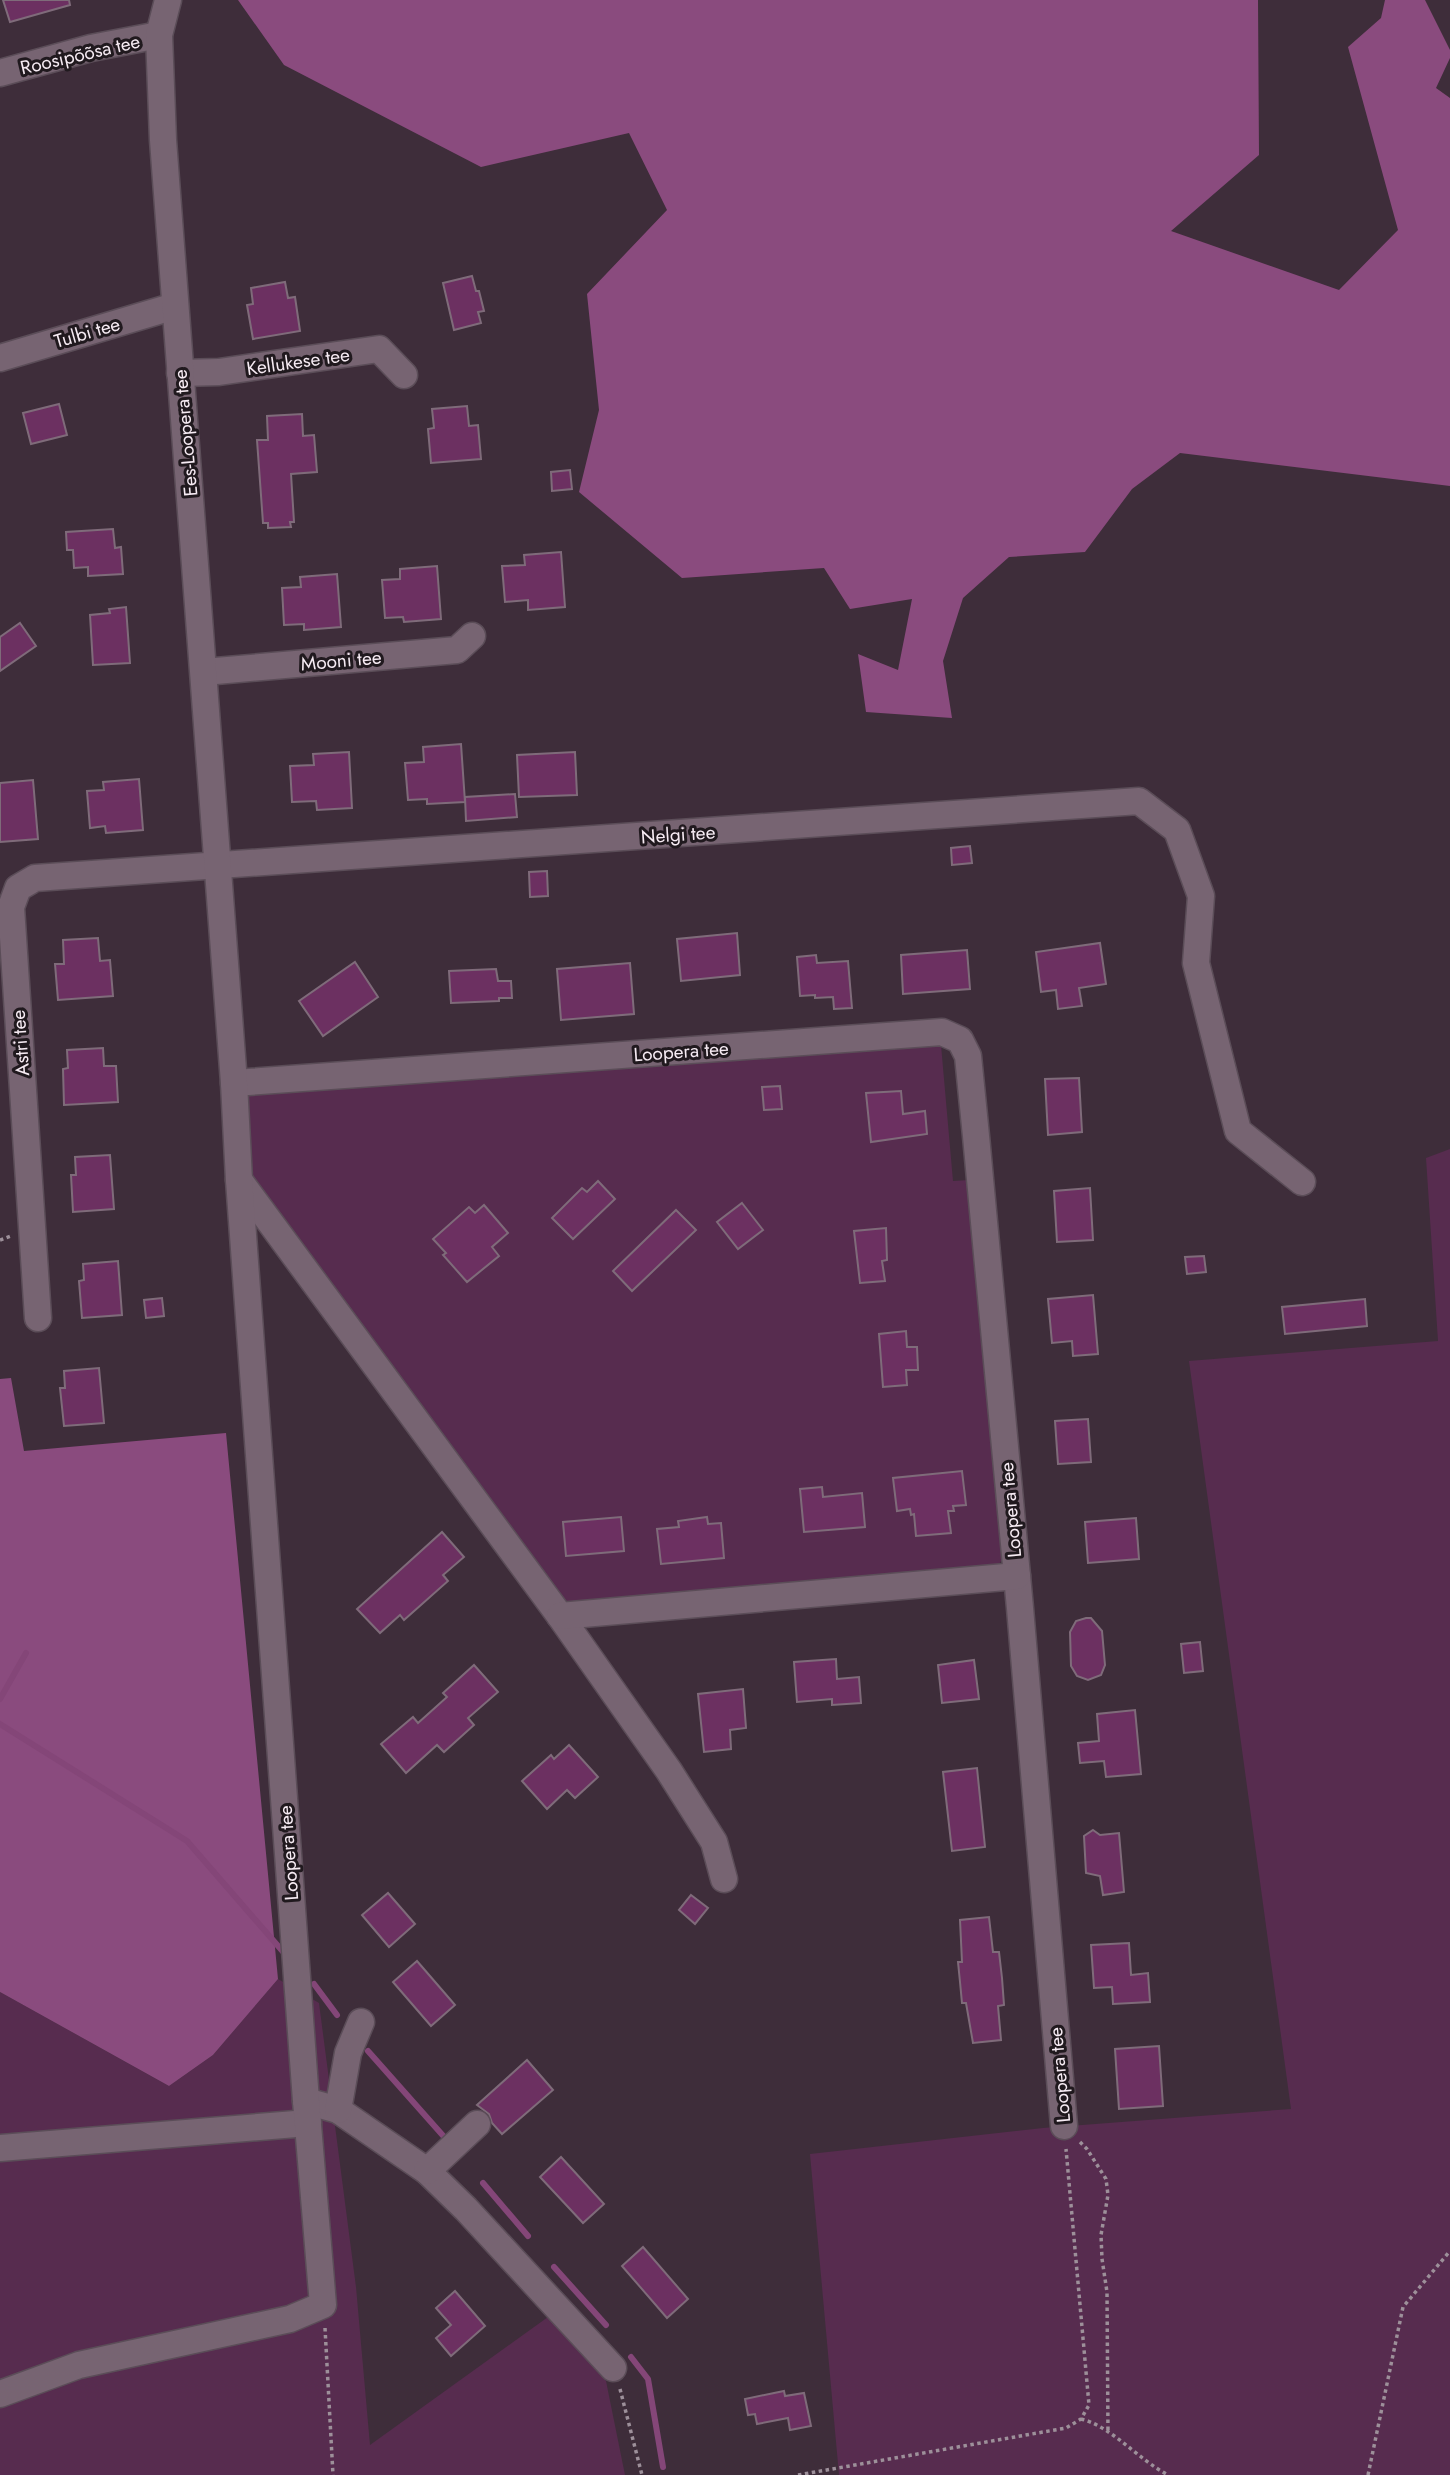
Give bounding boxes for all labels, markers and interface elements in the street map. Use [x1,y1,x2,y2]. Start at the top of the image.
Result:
street label: Roosipõõsa tee [18,28,143,81]
street label: Tulbi tee [51,310,123,355]
street label: Kellukese tee [245,341,352,382]
street label: Ees-Loopera tee [166,368,204,498]
street label: Mooni tee [300,644,383,677]
street label: Nelgi tee [640,818,716,851]
street label: Astri tee [5,1009,36,1077]
street label: Loopera tee [633,1035,730,1068]
street label: Loopera tee [993,1461,1028,1559]
street label: Loopera tee [272,1804,305,1901]
street label: Loopera tee [1042,2026,1077,2124]

